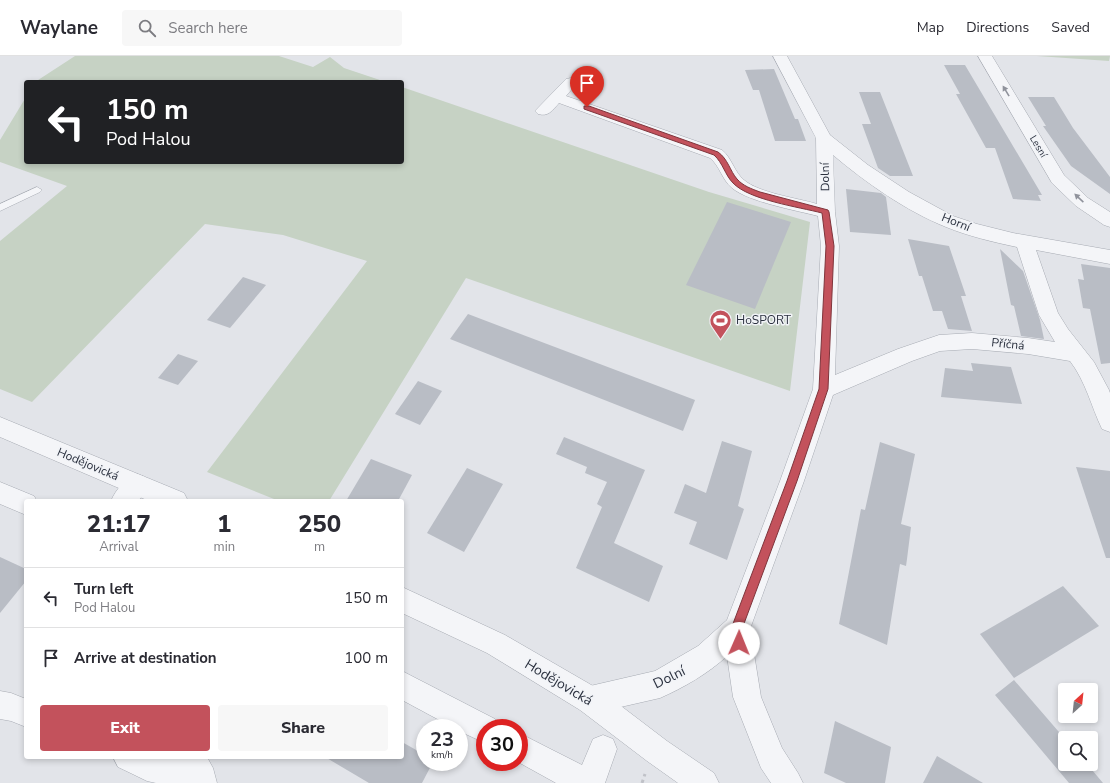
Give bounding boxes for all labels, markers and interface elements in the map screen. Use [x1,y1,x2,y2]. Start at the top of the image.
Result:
search box [122,10,402,46]
text: Waylane [20,15,98,41]
icon: search [136,17,158,39]
text: Search here [168,18,248,38]
text: Map [917,18,944,37]
text: Directions [966,18,1029,37]
text: Saved [1051,18,1090,37]
pin [570,66,604,107]
icon: arrive [576,72,598,94]
one-way arrow [1002,86,1010,96]
text: 150 m [106,91,189,129]
icon: left [40,96,92,148]
text: Pod Halou [106,127,191,151]
street label: Lesní [1026,133,1051,161]
street label: Dolní [817,161,833,192]
one-way arrow [1074,193,1084,203]
street label: Horní [939,209,974,235]
sports icon: HoSPORT [707,307,733,340]
place label: HoSPORT [736,312,792,328]
street label: Příčná [991,334,1025,354]
street label: Hodějovická [55,444,121,484]
text: 21:17 [87,508,151,540]
text: 1 [217,508,232,540]
text: 250 [298,508,341,540]
text: Arrival [99,538,138,556]
text: min [214,538,235,556]
text: m [314,538,325,556]
text: Turn left [74,579,133,599]
icon: left [40,587,62,609]
text: 150 m [344,588,388,608]
text: Pod Halou [74,599,135,617]
position arrow [718,622,760,664]
icon: arrive [40,647,62,669]
text: Arrive at destination [74,648,217,668]
text: 100 m [344,648,388,668]
street label: Hodějovická [521,655,596,710]
street label: Dolní [650,661,689,693]
north arrow [1058,683,1098,723]
map controls [1058,683,1098,771]
button: Exit [40,705,210,751]
button: Share [218,705,388,751]
speed limit sign: 30 [476,719,528,771]
text: 23 [430,726,454,753]
button: search [1058,731,1098,771]
text: km/h [431,748,453,762]

